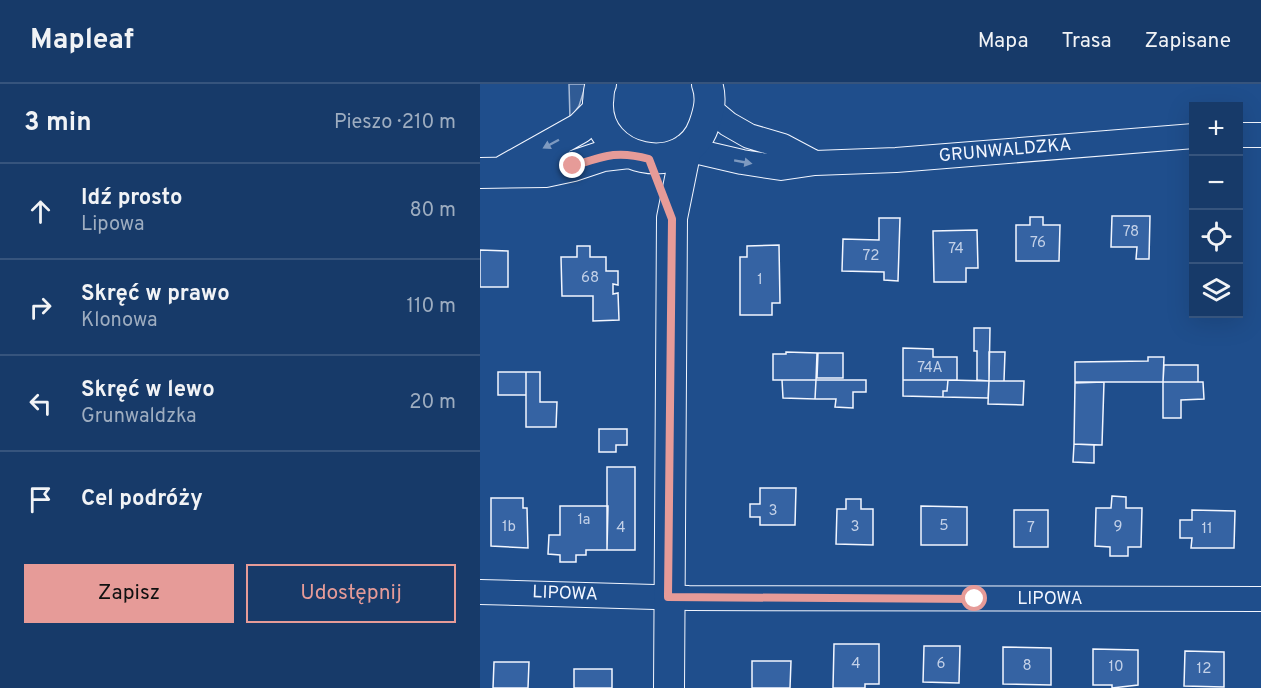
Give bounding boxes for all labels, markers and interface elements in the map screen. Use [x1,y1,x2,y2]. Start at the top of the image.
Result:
text: Mapleaf [30,23,134,59]
text: Mapa [978,28,1029,55]
text: Trasa [1062,28,1111,55]
text: Zapisane [1144,28,1231,55]
map controls [1189,102,1243,318]
button: + [1189,102,1243,156]
text: 3 min [24,107,92,140]
text: Pieszo · 210 m [334,110,456,136]
street label: GRUNWALDZKA [938,134,1072,168]
one-way arrow [543,140,560,149]
route end [559,152,585,178]
button: − [1189,156,1243,210]
one-way arrow [734,158,753,167]
text: Idź prosto [81,185,183,212]
icon: ahead [24,195,57,228]
text: 80 m [410,198,456,224]
button: locate [1189,210,1243,264]
text: Lipowa [81,212,144,238]
house number: 78 [1123,223,1139,242]
house number: 76 [1030,234,1046,253]
house number: 74 [948,240,964,259]
house number: 72 [863,247,879,266]
button: layers [1189,264,1243,318]
house number: 68 [581,269,599,288]
house number: 1 [757,271,763,290]
text: Skręć w prawo [81,281,230,308]
icon: right [24,291,57,324]
text: 110 m [407,294,456,320]
text: Klonowa [81,308,158,334]
house number: 74A [917,359,943,378]
text: Skręć w lewo [81,377,215,404]
icon: left [24,387,57,420]
text: 20 m [409,390,456,416]
text: Grunwaldzka [81,404,197,430]
icon: arrive [24,483,57,516]
text: Cel podróży [81,486,203,513]
house number: 3 [768,502,778,521]
house number: 1a [577,511,591,530]
house number: 5 [939,517,949,536]
house number: 1b [502,518,516,537]
house number: 3 [850,518,860,537]
house number: 9 [1114,518,1122,537]
house number: 4 [616,519,626,538]
house number: 7 [1027,519,1035,538]
house number: 11 [1201,520,1213,539]
button: Zapisz [24,564,234,623]
button: Udostępnij [246,564,456,623]
street label: LIPOWA [532,581,598,607]
route start [961,585,987,611]
street label: LIPOWA [1017,588,1083,611]
house number: 4 [851,655,861,674]
house number: 6 [937,655,946,674]
house number: 8 [1022,657,1032,676]
house number: 10 [1108,658,1124,677]
house number: 12 [1197,660,1211,679]

